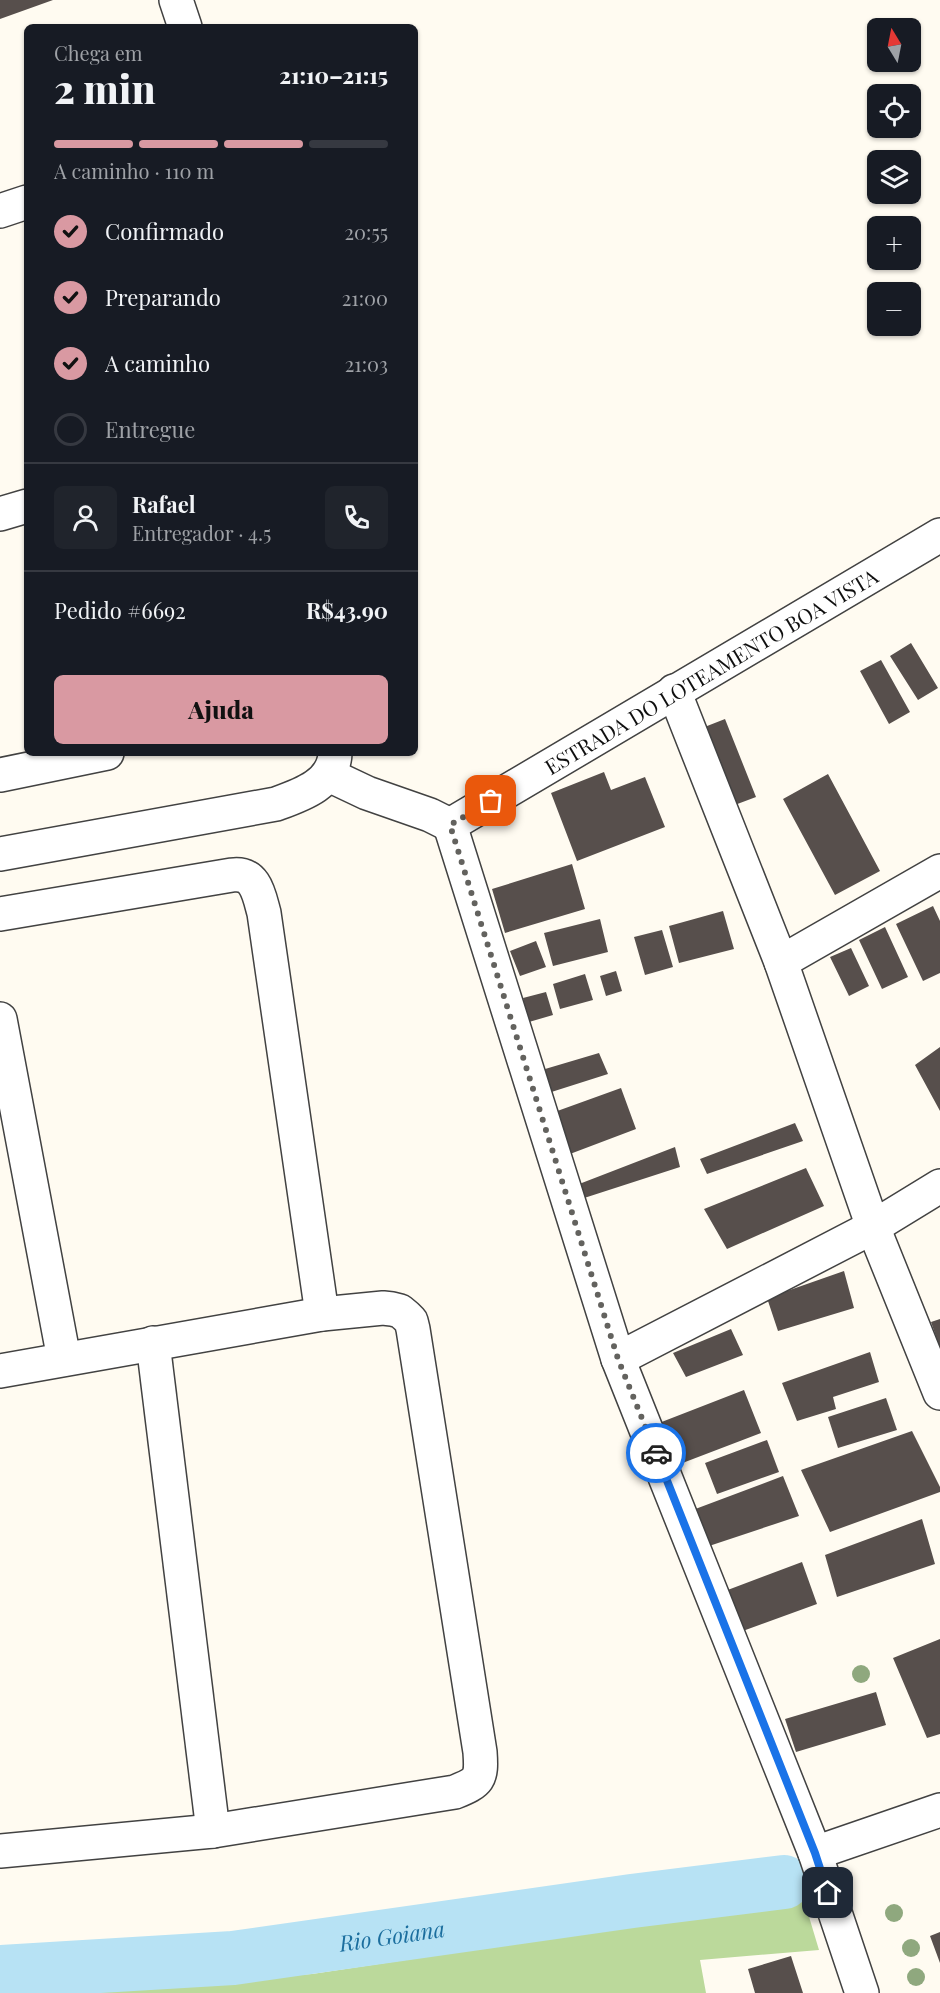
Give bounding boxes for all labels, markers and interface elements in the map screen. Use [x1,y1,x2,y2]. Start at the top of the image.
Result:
north arrow [867,18,921,72]
map controls [867,18,921,336]
text: Chega em [54,39,143,66]
text: 21:10–21:15 [279,60,388,90]
text: 2 min [54,62,156,114]
button: locate [867,84,921,138]
button: layers [867,150,921,204]
text: A caminho · 110 m [54,157,214,184]
icon: check [54,215,87,248]
text: Confirmado [105,216,224,246]
button: + [867,216,921,270]
text: 20:55 [345,218,388,245]
icon: check [54,281,87,314]
text: Preparando [105,282,221,312]
button: − [867,282,921,336]
text: 21:00 [342,284,388,311]
icon: check [54,347,87,380]
text: A caminho [105,348,210,378]
text: 21:03 [345,350,388,377]
text: Entregue [105,414,195,444]
button: person [54,486,117,549]
button: phone [325,486,388,549]
text: Rafael [132,489,196,519]
text: Entregador · 4.5 [132,519,271,546]
street label: ESTRADA DO LOTEAMENTO BOA VISTA [539,561,883,780]
text: Pedido #6692 [54,595,186,625]
text: R$43.90 [306,595,388,625]
button: Ajuda [54,675,388,744]
pin [465,775,516,826]
icon: bag [474,784,507,817]
courier [626,1423,686,1483]
icon: car [640,1437,673,1470]
pin [802,1867,853,1918]
icon: home [811,1876,844,1909]
water label: Rio Goiana [336,1913,447,1958]

